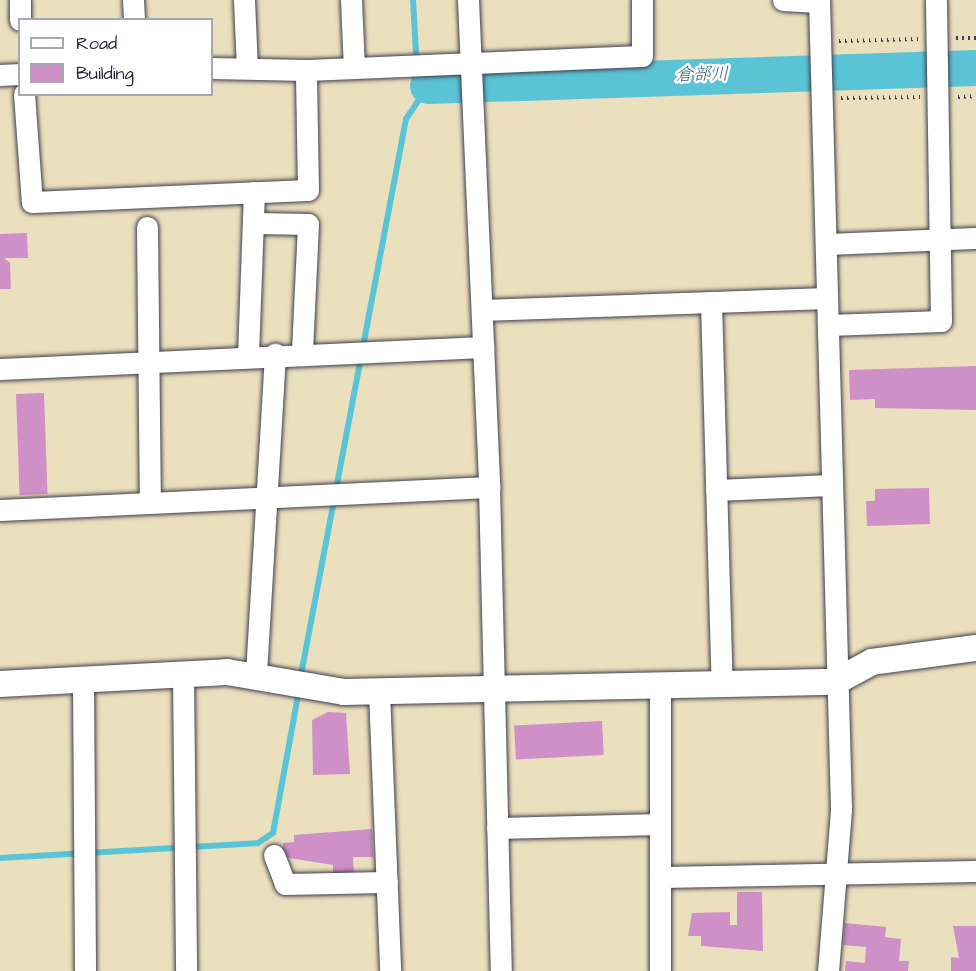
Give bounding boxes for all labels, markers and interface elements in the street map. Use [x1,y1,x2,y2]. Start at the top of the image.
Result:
legend [18,18,213,96]
text: Road [76,31,117,56]
text: Building [76,61,134,86]
water label: 倉部川 [675,64,729,86]

